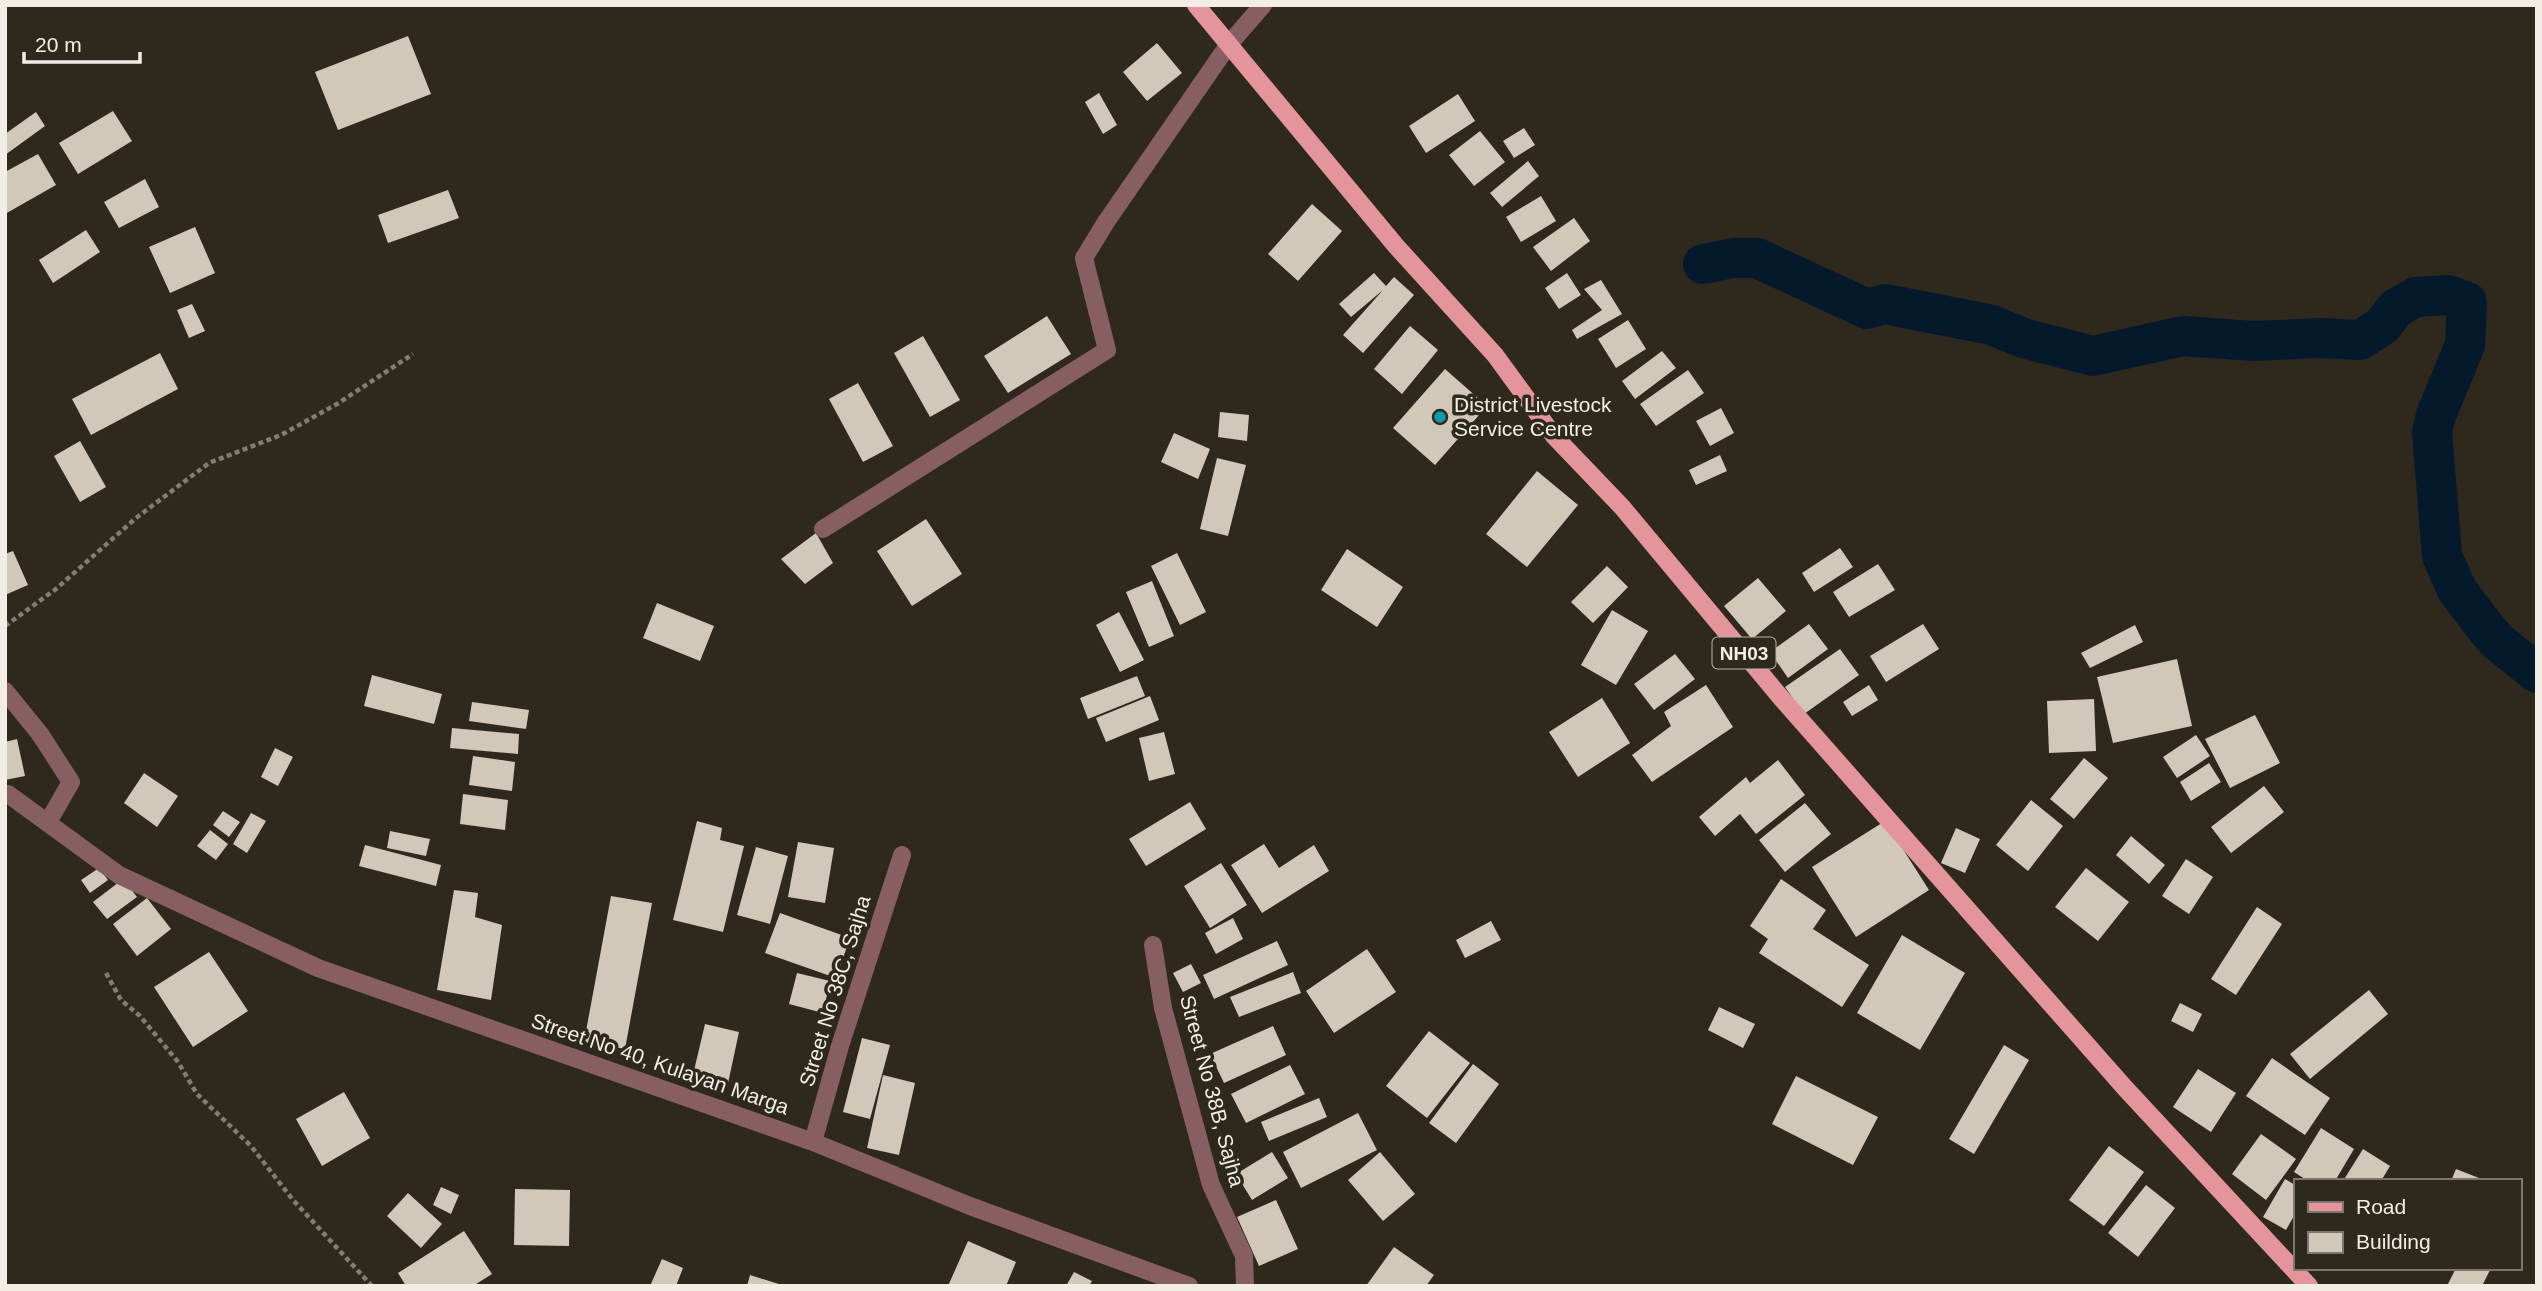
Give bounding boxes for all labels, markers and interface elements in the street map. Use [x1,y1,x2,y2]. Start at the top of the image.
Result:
scale bar [24,21,140,65]
text: 20 m [35,33,82,56]
place label: District Livestock Service Centre [1454,393,1612,440]
marker: District Livestock Service Centre [1432,409,1448,425]
road number: NH03 [1712,638,1776,668]
street label: Street No 38C, Sajha [795,892,875,1089]
street label: Street No 38B, Sajha [1176,993,1249,1189]
street label: Street No 40, Kulayan Marga [528,1009,792,1119]
legend [2294,1179,2521,1270]
text: Road [2356,1195,2406,1218]
text: Building [2356,1230,2431,1253]

